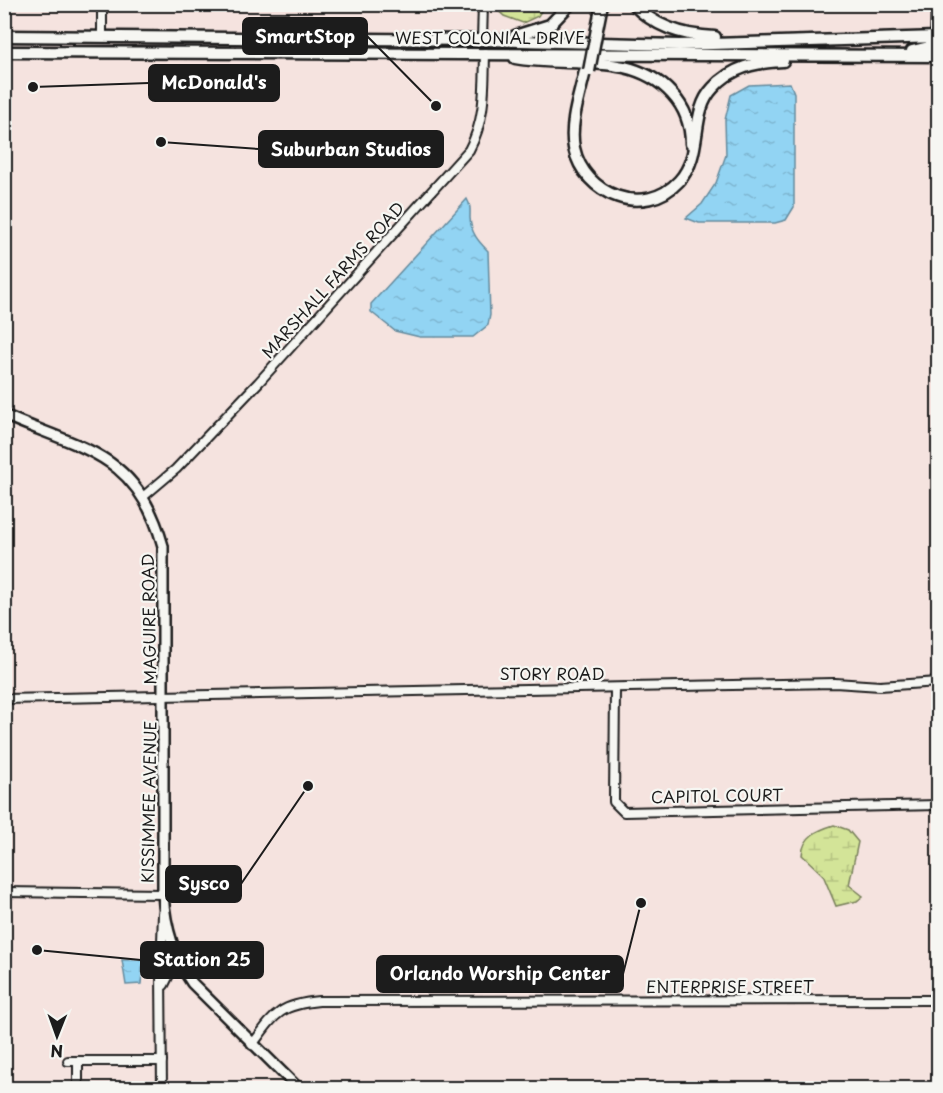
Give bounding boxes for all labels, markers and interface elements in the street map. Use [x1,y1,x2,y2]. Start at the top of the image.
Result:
callout: SmartStop [243,18,367,54]
text: SmartStop [255,22,355,49]
street label: WEST COLONIAL DRIVE [395,25,585,49]
callout: McDonald's [149,65,279,101]
text: McDonald's [161,68,267,95]
callout: Suburban Studios [259,131,443,167]
text: Suburban Studios [271,135,432,162]
street label: MARSHALL FARMS ROAD [255,196,409,363]
street label: MAGUIRE ROAD [135,553,161,685]
street label: STORY ROAD [499,661,605,685]
street label: KISSIMMEE AVENUE [135,721,161,883]
street label: CAPITOL COURT [651,782,783,808]
callout: Sysco [166,866,241,902]
text: Sysco [178,869,230,896]
callout: Station 25 [141,942,263,978]
text: Station 25 [153,945,251,972]
callout: Orlando Worship Center [377,956,623,992]
text: Orlando Worship Center [390,959,611,986]
street label: ENTERPRISE STREET [646,974,814,998]
north arrow [27,1006,87,1066]
text: N [50,1040,63,1064]

